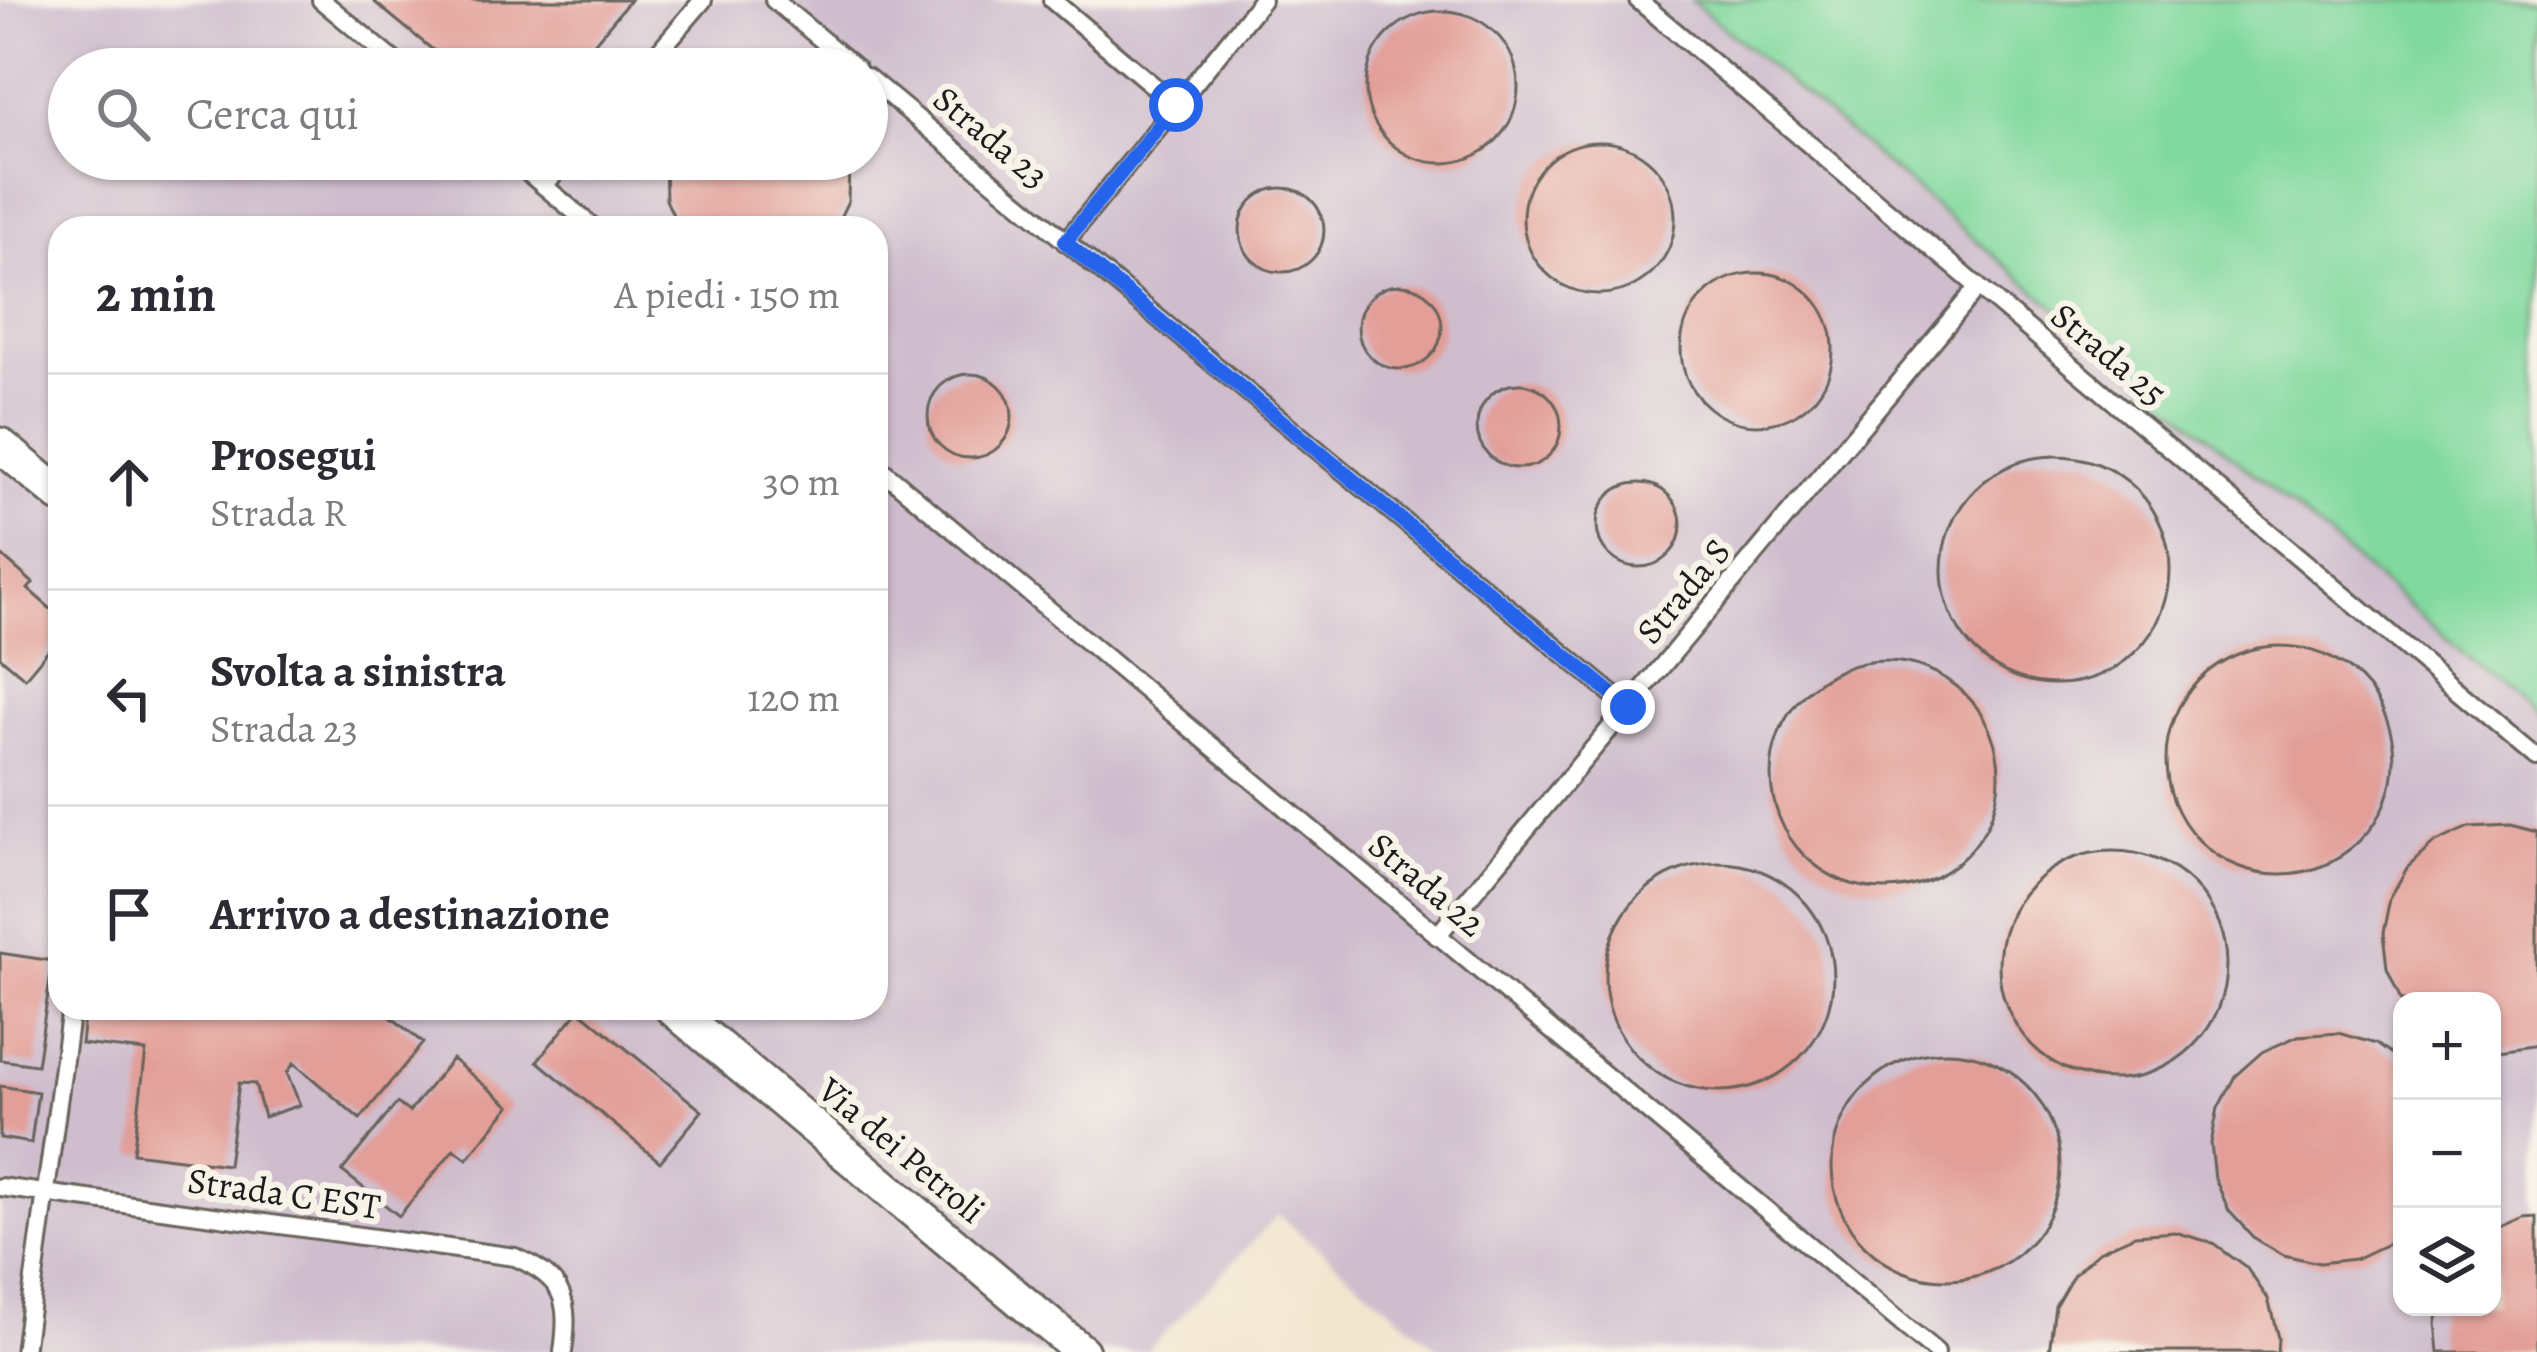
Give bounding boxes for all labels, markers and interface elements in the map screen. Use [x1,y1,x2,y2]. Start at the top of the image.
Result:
search box [48,48,888,180]
street label: Strada 23 [923,74,1059,200]
route start [1149,78,1203,132]
icon: search [90,81,156,147]
text: Cerca qui [186,83,359,145]
text: 2 min [96,259,216,329]
text: A piedi · 150 m [614,268,840,321]
street label: Strada 25 [2041,291,2177,417]
text: Prosegui [210,424,377,486]
icon: ahead [96,449,162,515]
text: 30 m [763,455,840,508]
text: Strada R [210,486,347,539]
street label: Strada S [1625,528,1741,654]
text: Svolta a sinistra [210,640,506,702]
icon: left [96,665,162,731]
text: 120 m [747,671,840,724]
route end [1601,680,1655,734]
text: Strada 23 [210,702,358,755]
street label: Strada 22 [1358,821,1496,947]
icon: arrive [96,881,162,947]
text: Arrivo a destinazione [210,883,610,945]
map controls [2393,992,2501,1316]
button: + [2393,992,2501,1100]
street label: Via dei Petroli [807,1065,996,1234]
button: − [2393,1100,2501,1208]
street label: Strada C EST [184,1155,384,1231]
button: layers [2393,1208,2501,1316]

